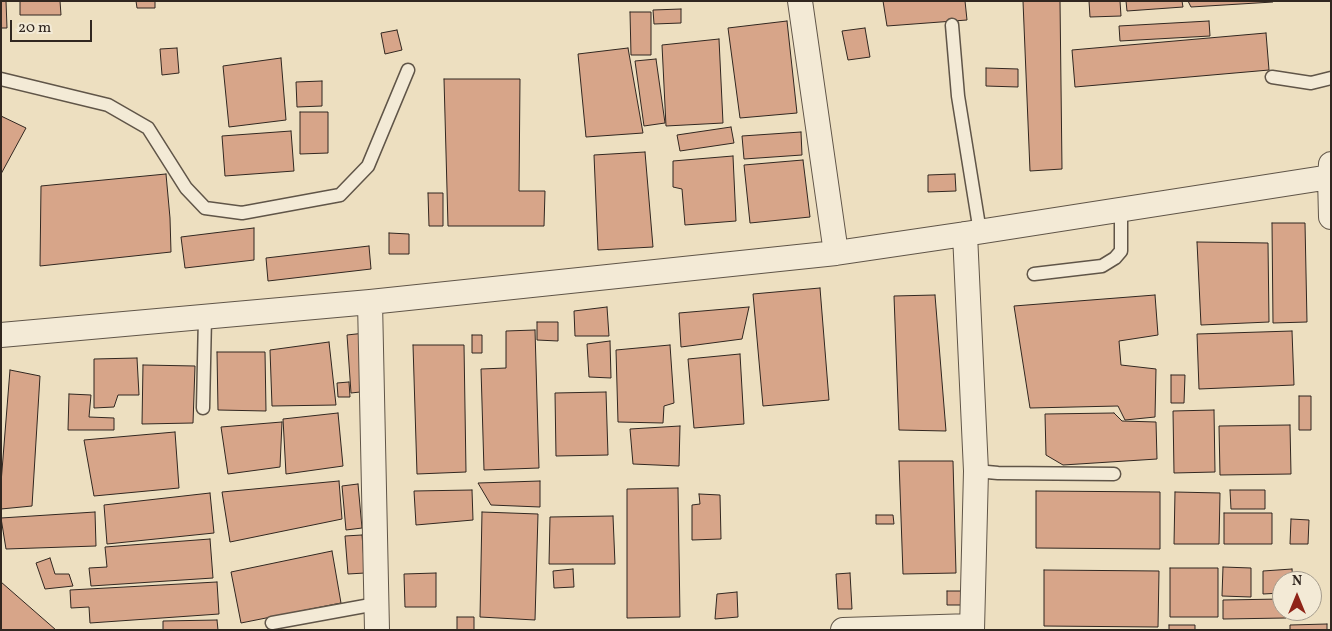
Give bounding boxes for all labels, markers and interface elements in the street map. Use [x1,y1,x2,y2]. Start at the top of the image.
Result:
scale bar [12,10,95,42]
text: 20 m [18,18,51,39]
north arrow [1272,571,1322,621]
text: N [1292,572,1302,591]

